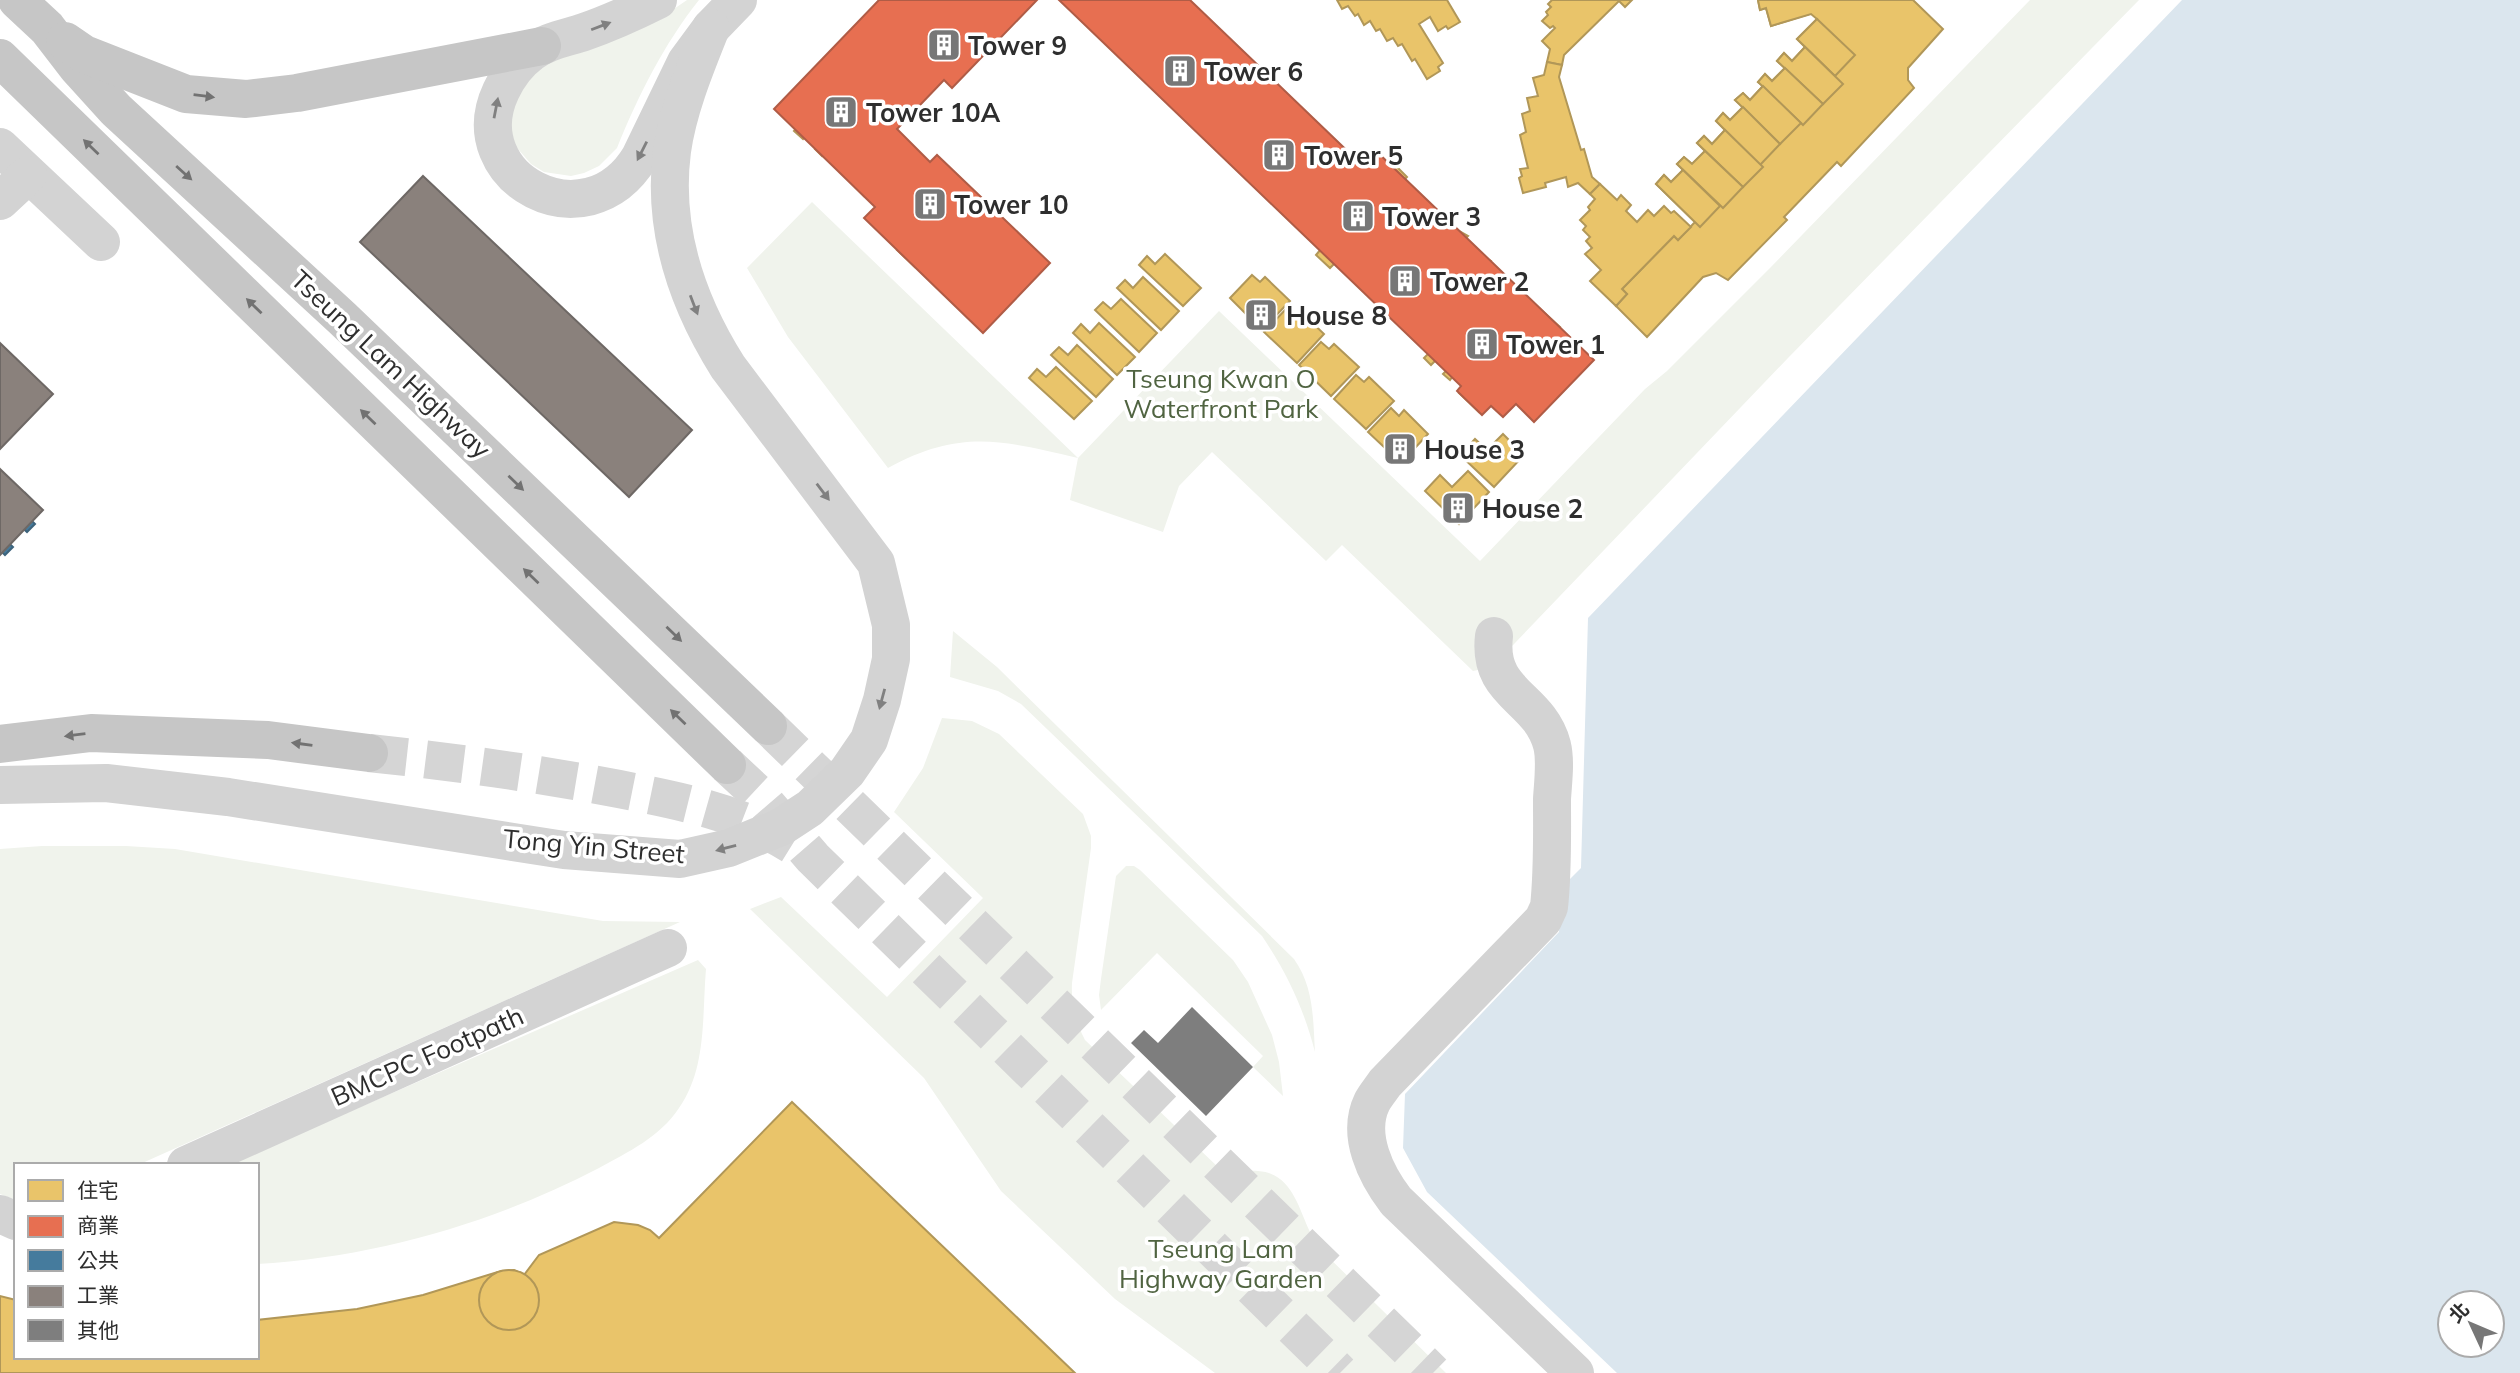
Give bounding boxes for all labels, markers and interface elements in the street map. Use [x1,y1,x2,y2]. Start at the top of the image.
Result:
one-way arrow [591,20,612,31]
building icon: Tower 9 [925,26,963,64]
place label: Tower 9 [968,29,1067,62]
building icon: Tower 6 [1161,52,1199,90]
place label: Tower 6 [1204,55,1303,88]
one-way arrow [193,91,215,102]
building icon: Tower 10A [822,93,860,131]
place label: Tower 10A [866,96,1001,129]
one-way arrow [491,97,502,119]
building icon: Tower 5 [1260,136,1298,174]
one-way arrow [83,139,99,155]
place label: Tower 5 [1304,139,1403,172]
one-way arrow [637,141,648,161]
one-way arrow [175,164,192,180]
building icon: Tower 10 [911,185,949,223]
place label: Tower 10 [954,188,1069,221]
building icon: Tower 3 [1339,197,1377,235]
place label: Tower 3 [1382,200,1481,233]
building icon: Tower 2 [1386,262,1424,300]
street label: Tseung Lam Highway [284,263,498,465]
place label: Tower 2 [1430,265,1529,298]
one-way arrow [689,295,700,316]
building icon: House 8 [1242,296,1280,334]
one-way arrow [246,297,263,314]
place label: House 8 [1286,299,1387,332]
building icon: Tower 1 [1463,325,1501,363]
place label: Tower 1 [1506,328,1605,361]
park label: Tseung Kwan O Waterfront Park [1123,362,1319,425]
one-way arrow [360,408,377,425]
building icon: House 3 [1381,430,1419,468]
place label: House 3 [1424,433,1525,466]
one-way arrow [507,474,524,490]
one-way arrow [816,482,831,500]
building icon: House 2 [1439,489,1477,527]
place label: House 2 [1482,492,1583,525]
one-way arrow [523,568,540,584]
one-way arrow [665,625,682,642]
one-way arrow [876,688,887,710]
one-way arrow [670,710,687,726]
one-way arrow [63,730,85,741]
one-way arrow [290,739,312,750]
street label: Tong Yin Street [502,822,686,870]
one-way arrow [715,843,737,854]
street label: BMCPC Footpath [326,999,528,1113]
legend [14,1163,259,1359]
text: 住宅 [77,1177,119,1203]
text: 商業 [77,1212,119,1238]
park label: Tseung Lam Highway Garden [1119,1232,1323,1295]
text: 公共 [77,1247,119,1273]
text: 工業 [77,1282,119,1308]
north arrow [2436,1289,2506,1359]
text: 北 [2444,1297,2474,1327]
text: 其他 [77,1317,119,1343]

